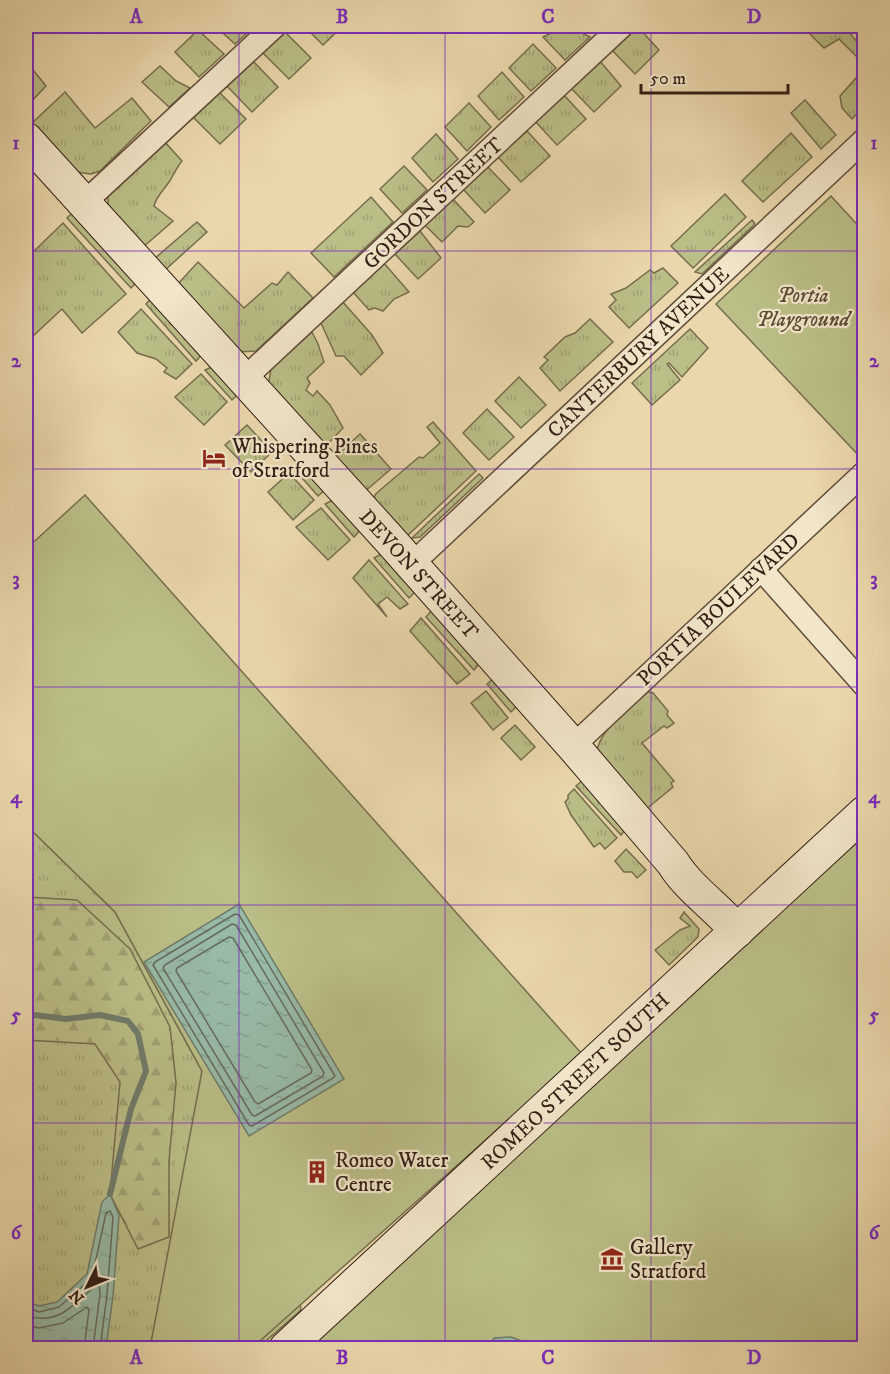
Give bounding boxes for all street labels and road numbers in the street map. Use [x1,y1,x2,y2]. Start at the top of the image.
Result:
street label: GORDON STREET [358,132,509,275]
street label: CANTERBURY AVENUE [542,261,735,444]
street label: DEVON STREET [353,504,484,645]
street label: PORTIA BOULEVARD [632,528,805,692]
street label: ROMEO STREET SOUTH [476,987,675,1176]

